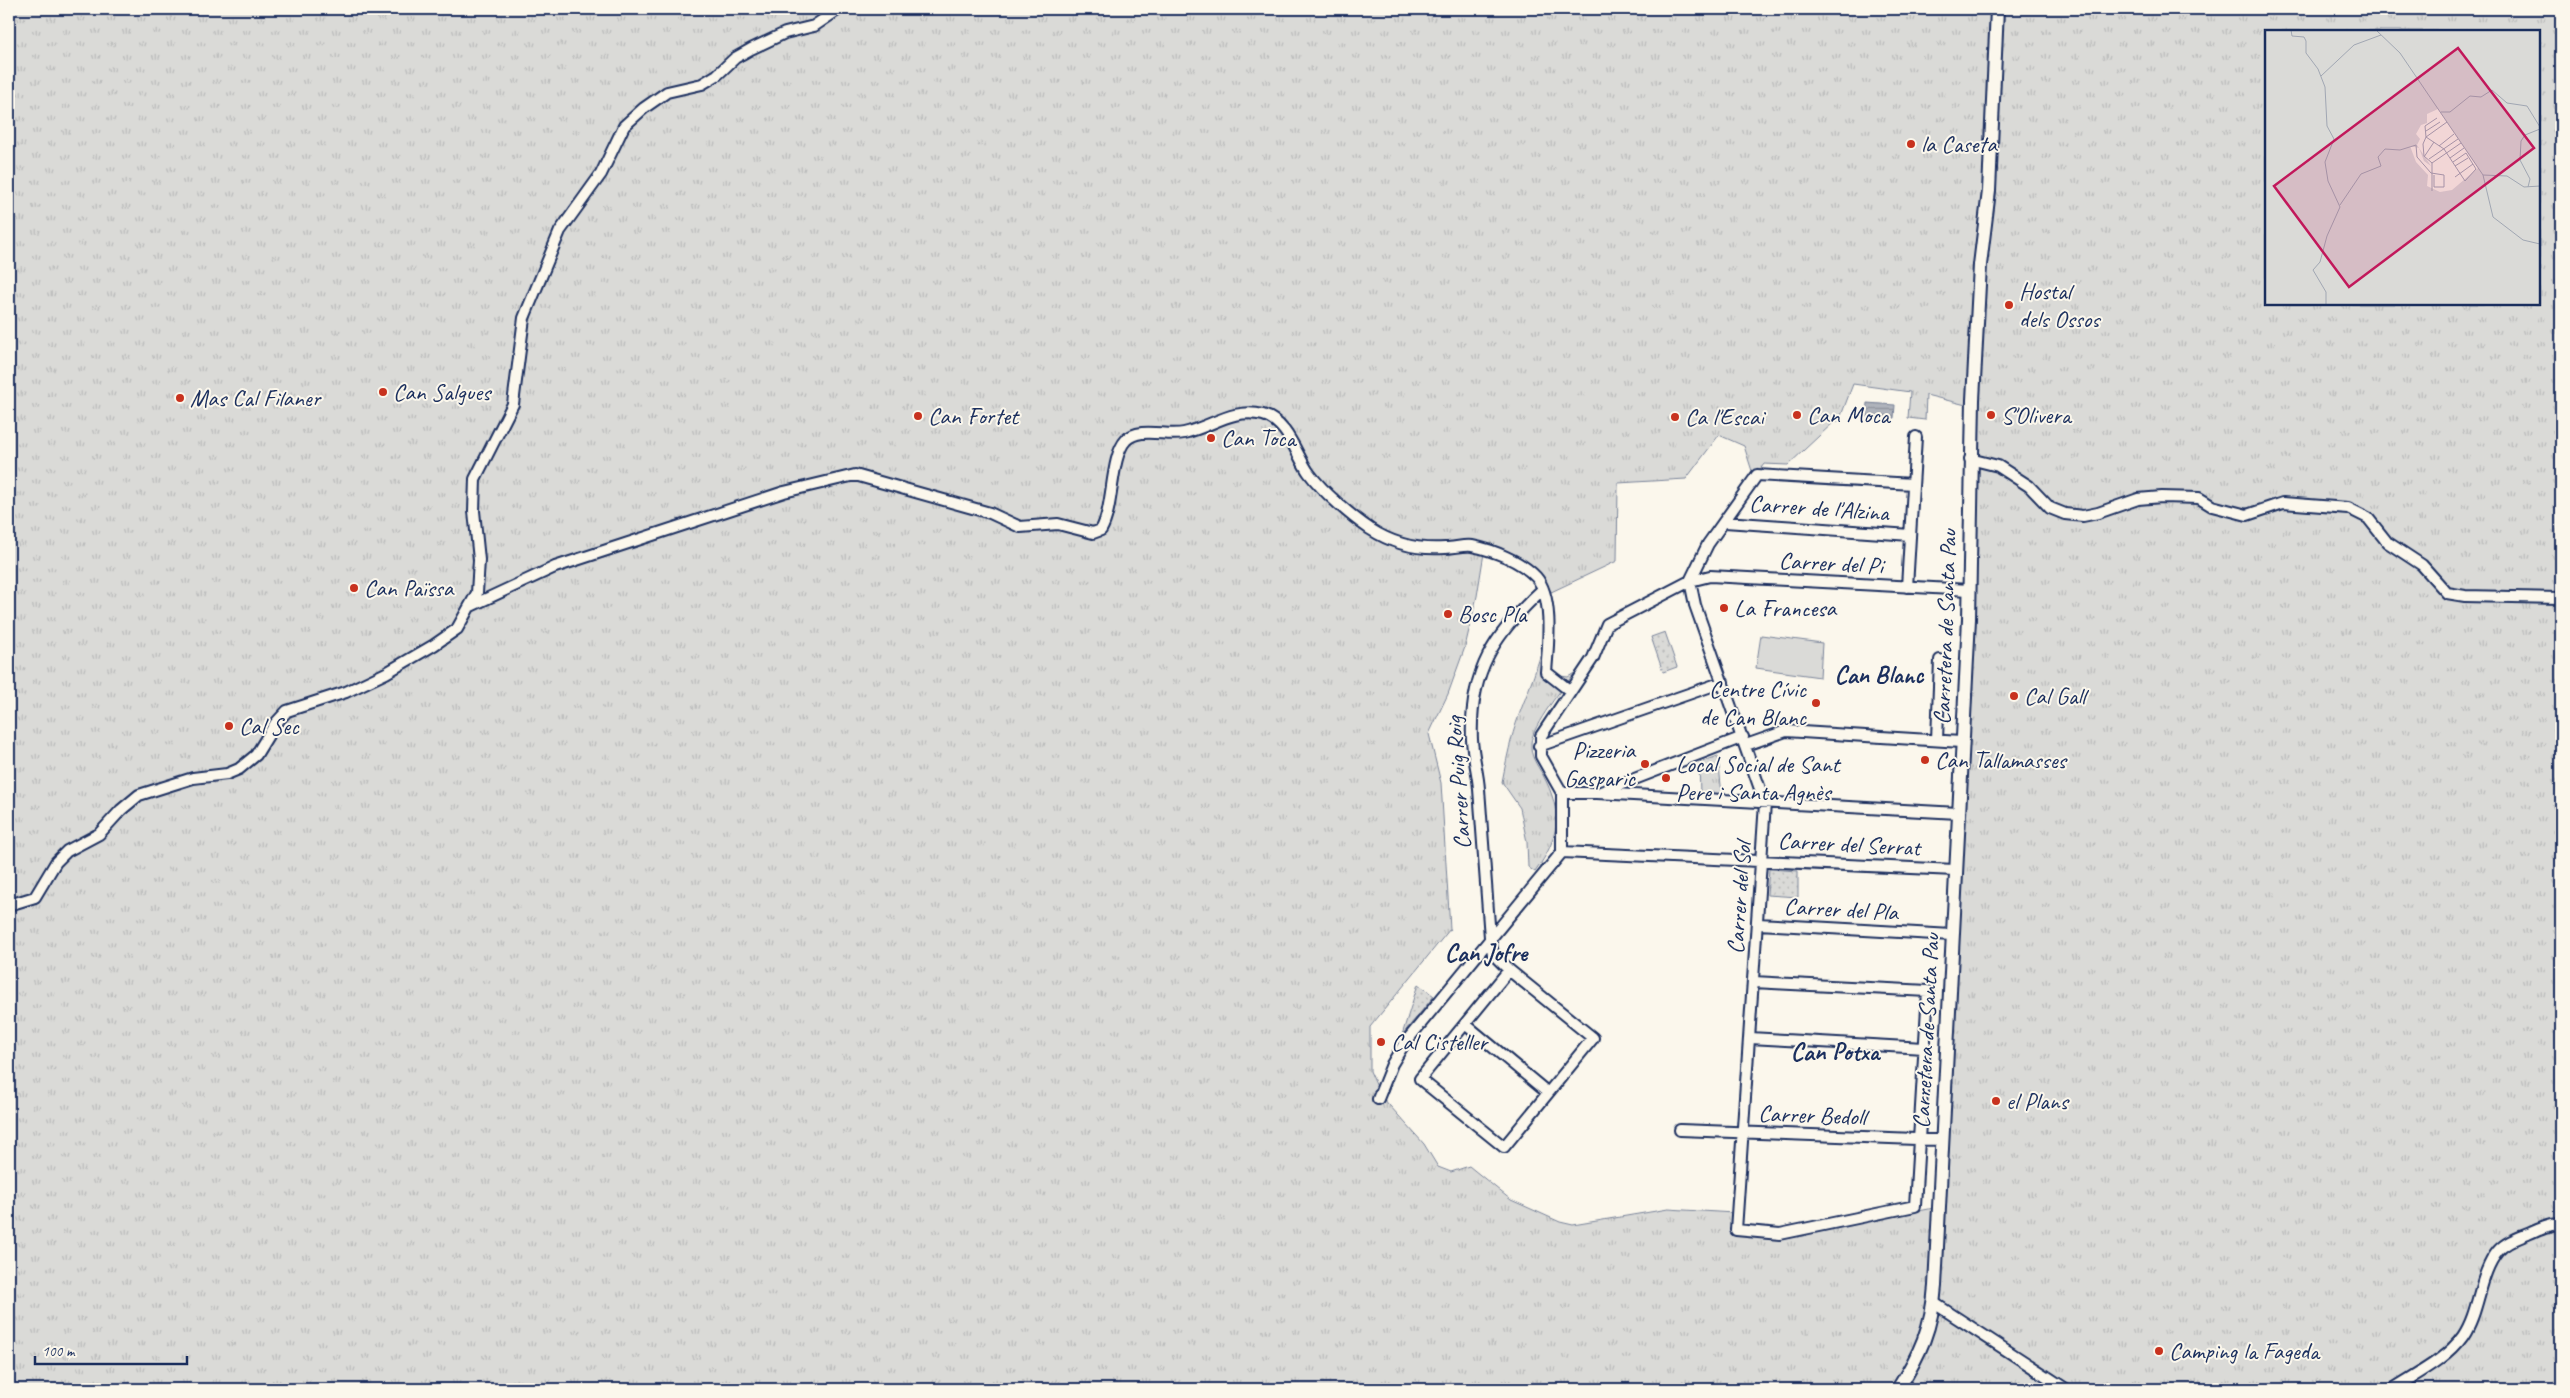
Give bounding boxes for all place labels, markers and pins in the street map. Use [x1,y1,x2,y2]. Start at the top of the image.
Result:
place label: la Caseta [1921,129,1998,159]
marker: la Caseta [1905,138,1917,150]
place label: Hostal dels Ossos [2019,276,2101,334]
marker: Hostal dels Ossos [2003,299,2015,311]
place label: Can Salgues [393,377,493,407]
place label: Mas Cal Filaner [190,383,323,413]
marker: Can Salgues [377,386,389,398]
marker: Mas Cal Filaner [174,392,186,404]
place label: Can Moca [1807,400,1892,430]
place label: S'Olivera [2001,400,2073,430]
place label: Can Fortet [928,401,1020,431]
place label: Ca l'Escai [1685,402,1766,432]
marker: Can Moca [1791,409,1803,421]
marker: S'Olivera [1985,409,1997,421]
marker: Can Fortet [912,410,924,422]
marker: Ca l'Escai [1669,411,1681,423]
place label: Can Toca [1221,423,1297,453]
marker: Can Toca [1205,432,1217,444]
place label: Can Païssa [364,573,455,603]
marker: Can Païssa [348,582,360,594]
place label: La Francesa [1734,593,1837,623]
place label: Bosc Pla [1458,599,1528,629]
marker: La Francesa [1718,602,1730,614]
marker: Bosc Pla [1442,608,1454,620]
place label: Centre Cívic de Can Blanc [1700,674,1808,732]
place label: Cal Gall [2024,681,2089,711]
marker: Cal Gall [2008,690,2020,702]
marker: Centre Cívic de Can Blanc [1810,697,1822,709]
place label: Cal Sec [239,711,300,741]
marker: Cal Sec [223,720,235,732]
place label: Pizzeria Gasparic [1564,735,1637,793]
place label: Can Tallamasses [1935,745,2068,775]
place label: Local Social de Sant Pere i Santa Agnès [1676,749,1842,807]
marker: Can Tallamasses [1919,754,1931,766]
marker: Pizzeria Gasparic [1639,758,1651,770]
marker: Local Social de Sant Pere i Santa Agnès [1660,772,1672,784]
place label: Cal Cisteller [1391,1027,1490,1057]
marker: Cal Cisteller [1375,1036,1387,1048]
place label: el Plans [2006,1086,2071,1116]
marker: el Plans [1990,1095,2002,1107]
place label: Camping la Fageda [2169,1336,2321,1366]
marker: Camping la Fageda [2153,1345,2165,1357]

